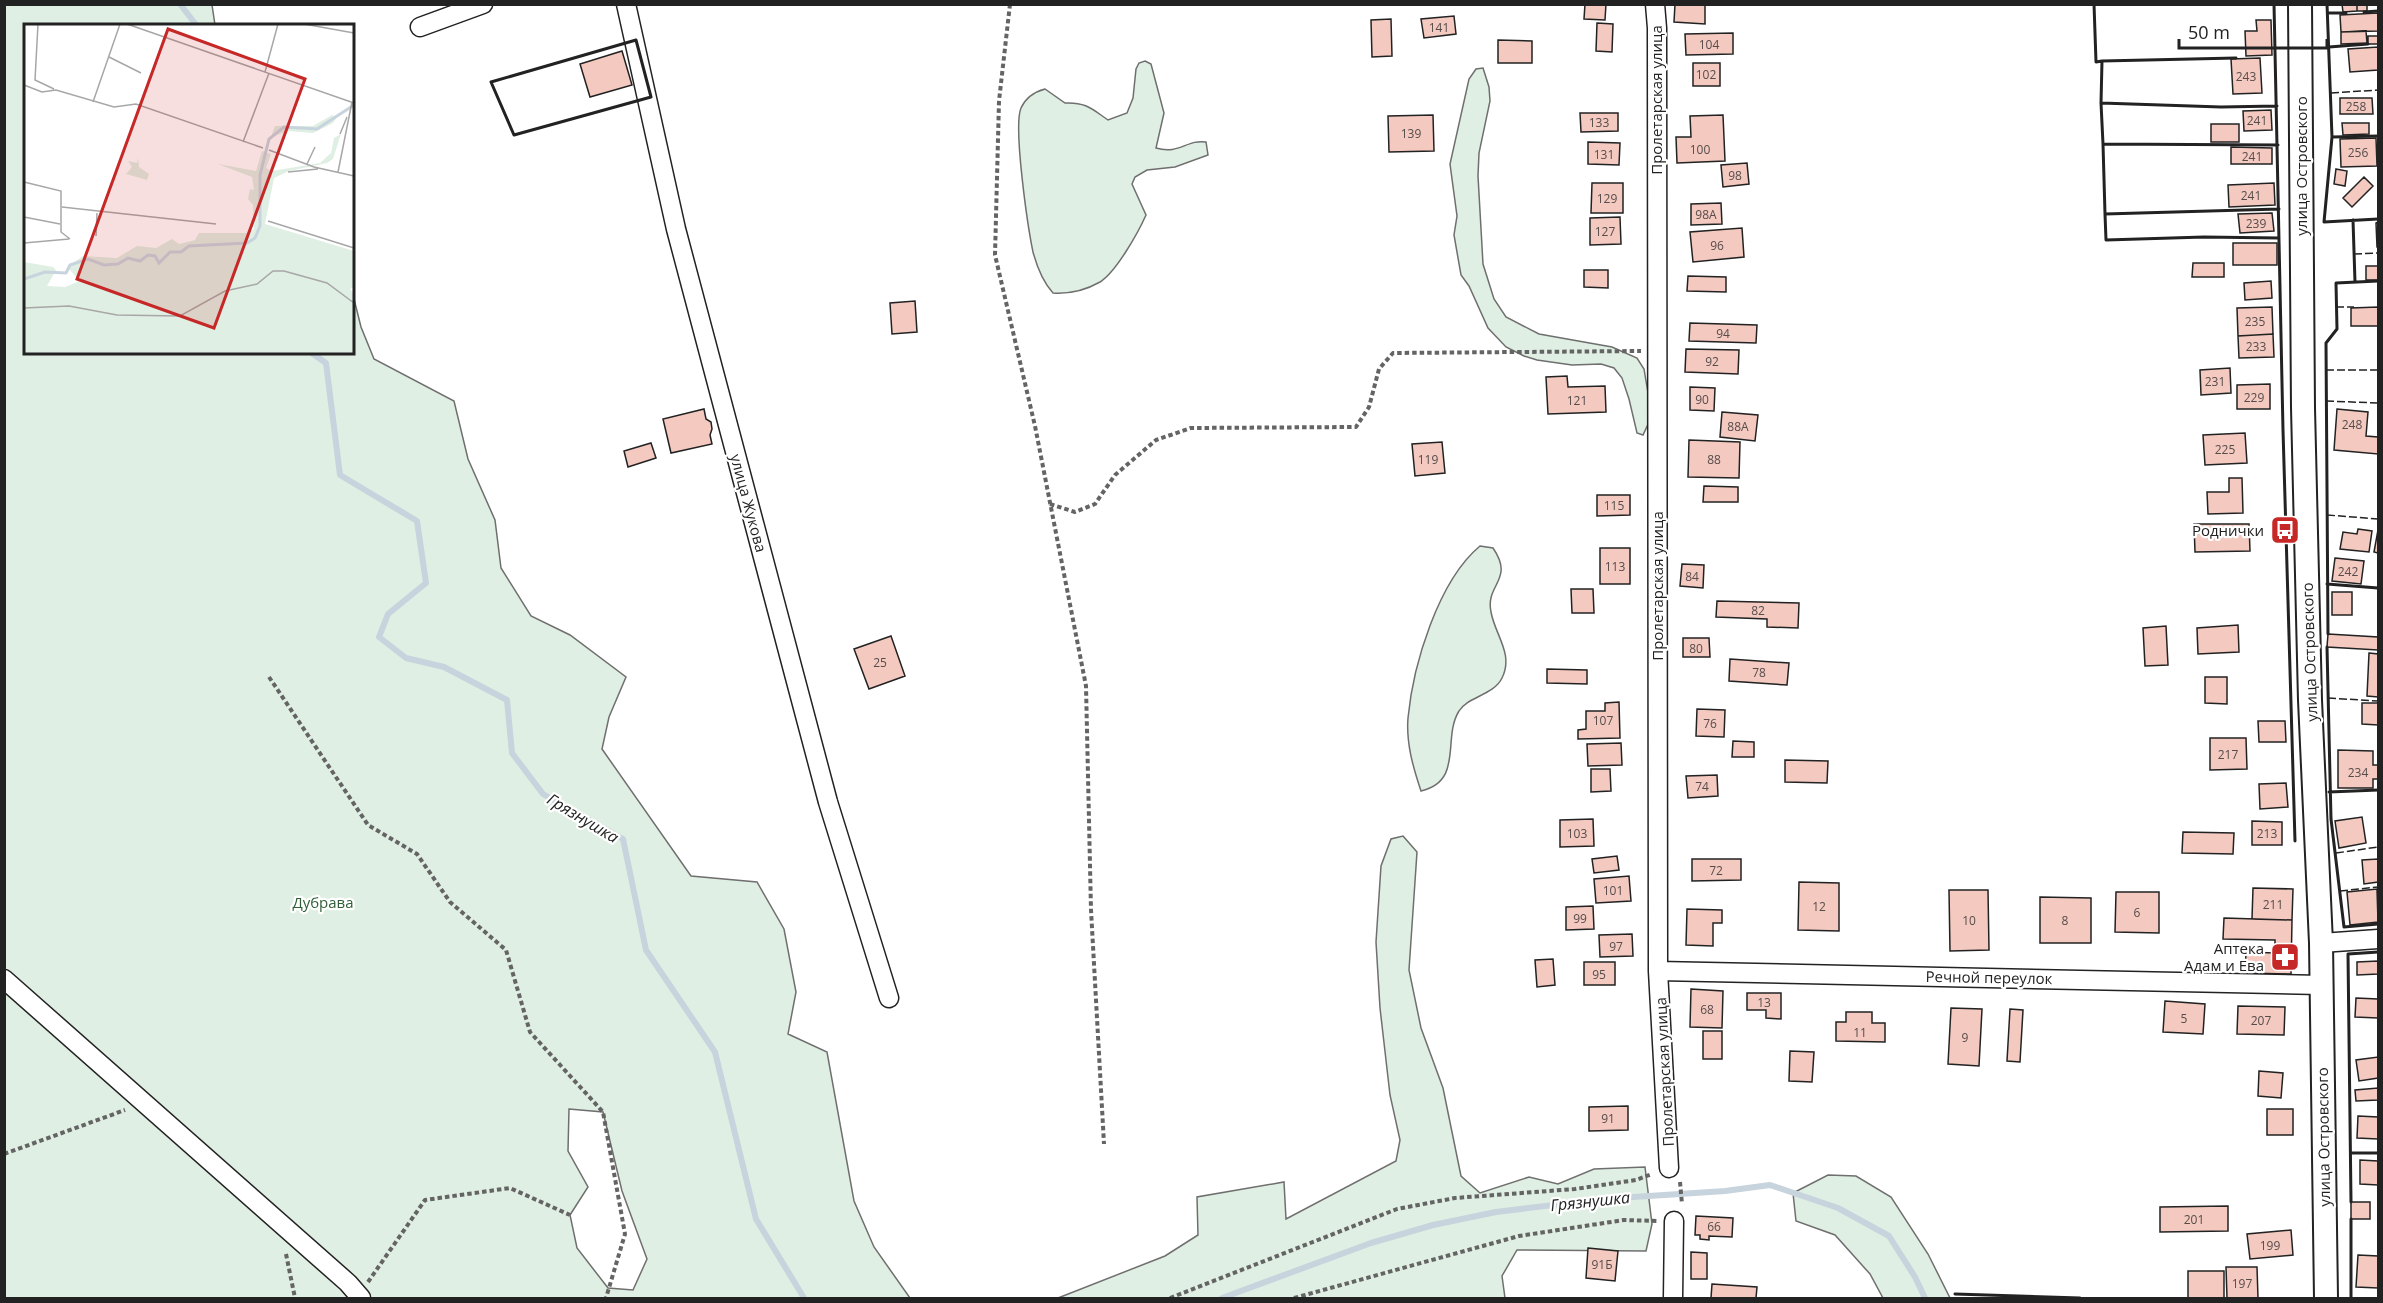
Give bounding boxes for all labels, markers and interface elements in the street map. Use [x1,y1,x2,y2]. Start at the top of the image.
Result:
scale bar [2179,12,2328,50]
house number: 141 [1429,19,1449,36]
text: 50 m [2188,20,2230,44]
inset map [24,24,354,354]
street label: Пролетарская улица [1646,25,1666,175]
house number: 104 [1699,36,1719,53]
house number: 102 [1696,66,1716,83]
house number: 243 [2236,68,2256,85]
street label: улица Островского [2291,96,2311,236]
house number: 258 [2346,98,2366,115]
house number: 241 [2247,112,2267,129]
house number: 133 [1589,114,1609,131]
house number: 139 [1401,125,1421,142]
house number: 100 [1690,141,1710,158]
house number: 256 [2348,144,2368,161]
house number: 131 [1594,146,1614,163]
house number: 241 [2242,148,2262,165]
house number: 98 [1728,167,1742,184]
house number: 241 [2241,187,2261,204]
house number: 129 [1597,190,1617,207]
house number: 98А [1695,206,1717,223]
house number: 239 [2246,215,2266,232]
house number: 127 [1595,223,1615,240]
house number: 96 [1710,237,1724,254]
house number: 235 [2245,313,2265,330]
house number: 94 [1716,325,1730,342]
house number: 233 [2246,338,2266,355]
house number: 92 [1705,353,1719,370]
house number: 231 [2205,373,2225,390]
house number: 229 [2244,389,2264,406]
house number: 90 [1695,391,1709,408]
house number: 121 [1567,392,1587,409]
house number: 248 [2342,416,2362,433]
house number: 88А [1727,418,1749,435]
house number: 225 [2215,441,2235,458]
house number: 119 [1418,451,1438,468]
house number: 88 [1707,451,1721,468]
street label: улица Жукова [726,452,772,554]
house number: 115 [1604,497,1624,514]
street label: Пролетарская улица [1647,511,1667,661]
bus stop icon: Роднички [2269,514,2301,546]
place label: Роднички [2192,520,2264,540]
house number: 113 [1605,558,1625,575]
house number: 242 [2338,563,2358,580]
house number: 84 [1685,568,1699,585]
street label: улица Островского [2297,582,2321,722]
house number: 82 [1751,602,1765,619]
house number: 80 [1689,640,1703,657]
house number: 25 [873,654,887,671]
house number: 78 [1752,664,1766,681]
house number: 107 [1593,712,1613,729]
house number: 76 [1703,715,1717,732]
house number: 217 [2218,746,2238,763]
house number: 234 [2348,764,2368,781]
house number: 74 [1695,778,1709,795]
water label: Грязнушка [543,788,623,848]
house number: 103 [1567,825,1587,842]
house number: 213 [2257,825,2277,842]
house number: 72 [1709,862,1723,879]
house number: 101 [1603,882,1623,899]
park label: Дубрава [292,892,354,912]
house number: 211 [2263,896,2283,913]
house number: 12 [1812,898,1826,915]
house number: 6 [2134,904,2141,921]
house number: 99 [1573,910,1587,927]
house number: 10 [1962,912,1976,929]
house number: 8 [2062,912,2069,929]
house number: 97 [1609,938,1623,955]
place label: Аптека Адам и Ева [2184,938,2264,975]
pharmacy icon: Аптека Адам и Ева [2269,941,2301,973]
house number: 95 [1592,966,1606,983]
street label: Речной переулок [1925,966,2053,988]
house number: 13 [1757,994,1771,1011]
street label: Пролетарская улица [1650,997,1678,1147]
house number: 68 [1700,1001,1714,1018]
house number: 5 [2181,1010,2188,1027]
house number: 207 [2251,1012,2271,1029]
house number: 11 [1853,1024,1867,1041]
house number: 9 [1962,1029,1969,1046]
street label: улица Островского [2312,1067,2334,1207]
house number: 91 [1601,1110,1615,1127]
water label: Грязнушка [1549,1186,1631,1216]
house number: 201 [2184,1211,2204,1228]
house number: 66 [1707,1218,1721,1235]
house number: 199 [2260,1237,2280,1254]
house number: 91Б [1591,1256,1613,1273]
house number: 197 [2232,1275,2252,1292]

